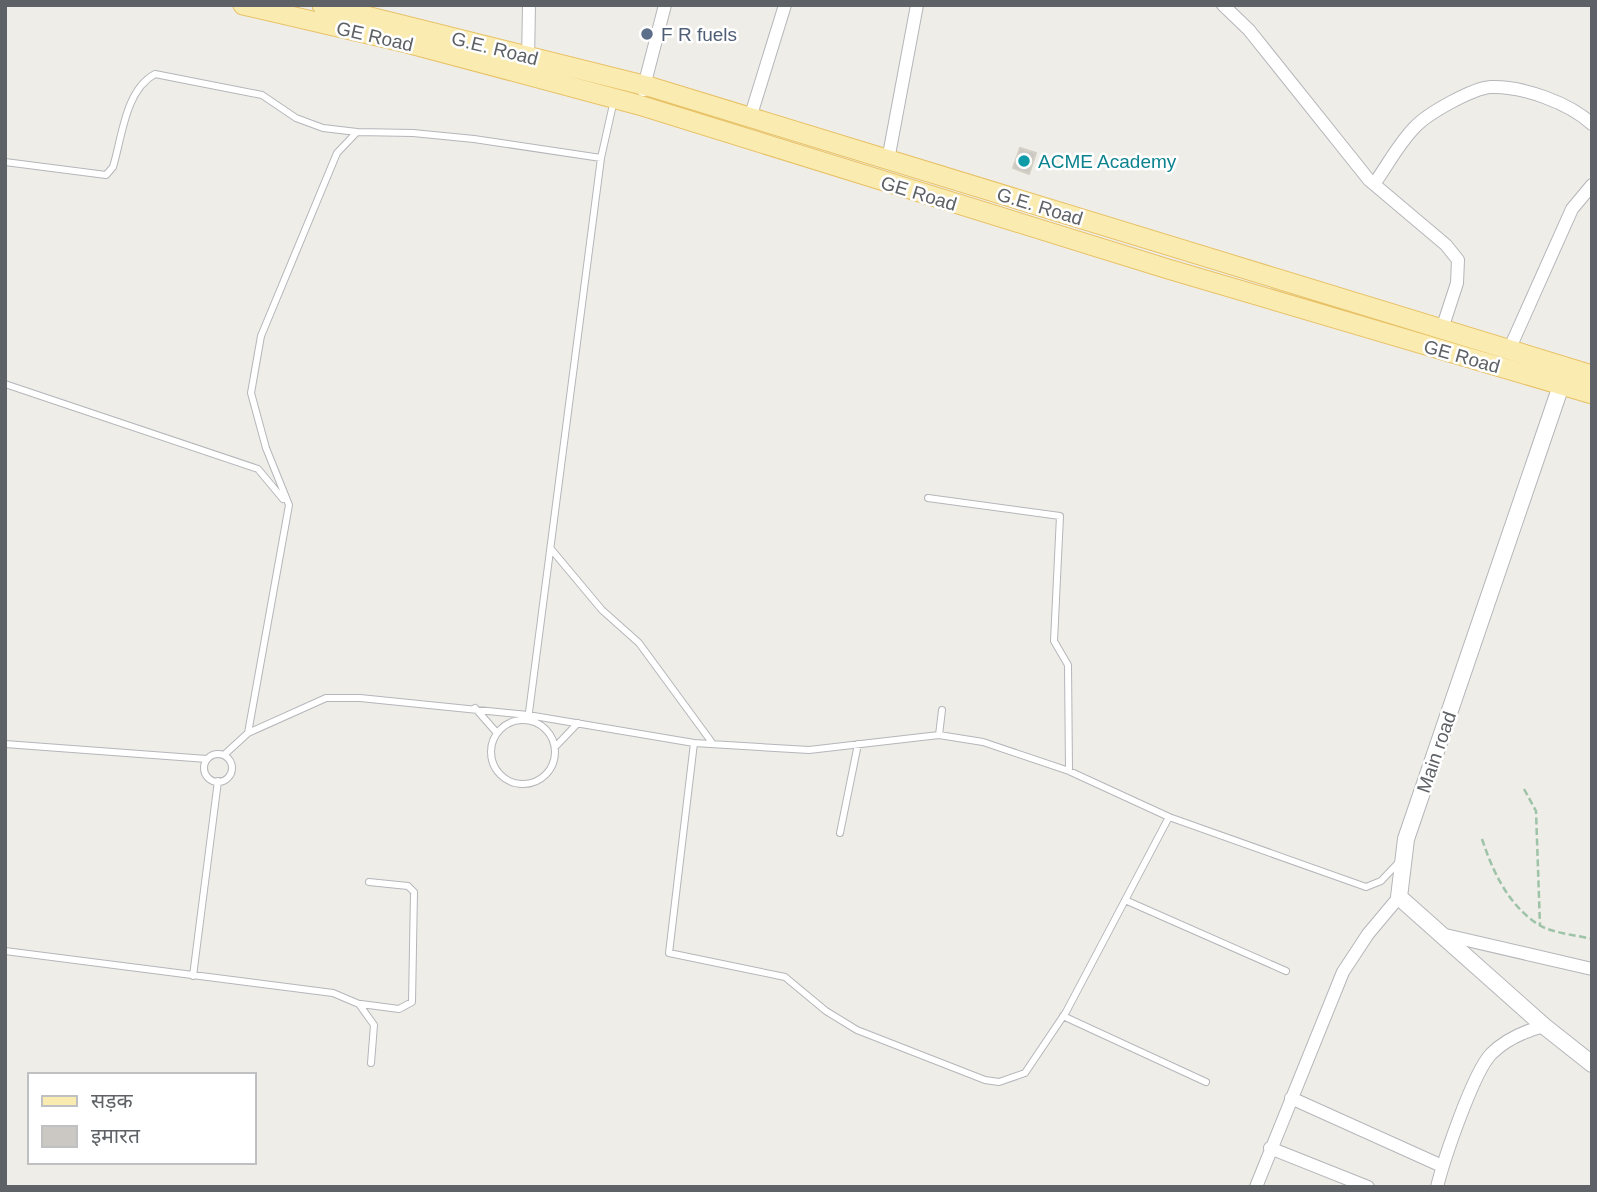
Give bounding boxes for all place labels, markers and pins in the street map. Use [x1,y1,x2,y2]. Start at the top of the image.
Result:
place label: F R fuels [661,24,737,45]
marker: F R fuels [639,26,655,42]
place label: ACME Academy [1038,151,1177,172]
marker: ACME Academy [1016,153,1032,169]

